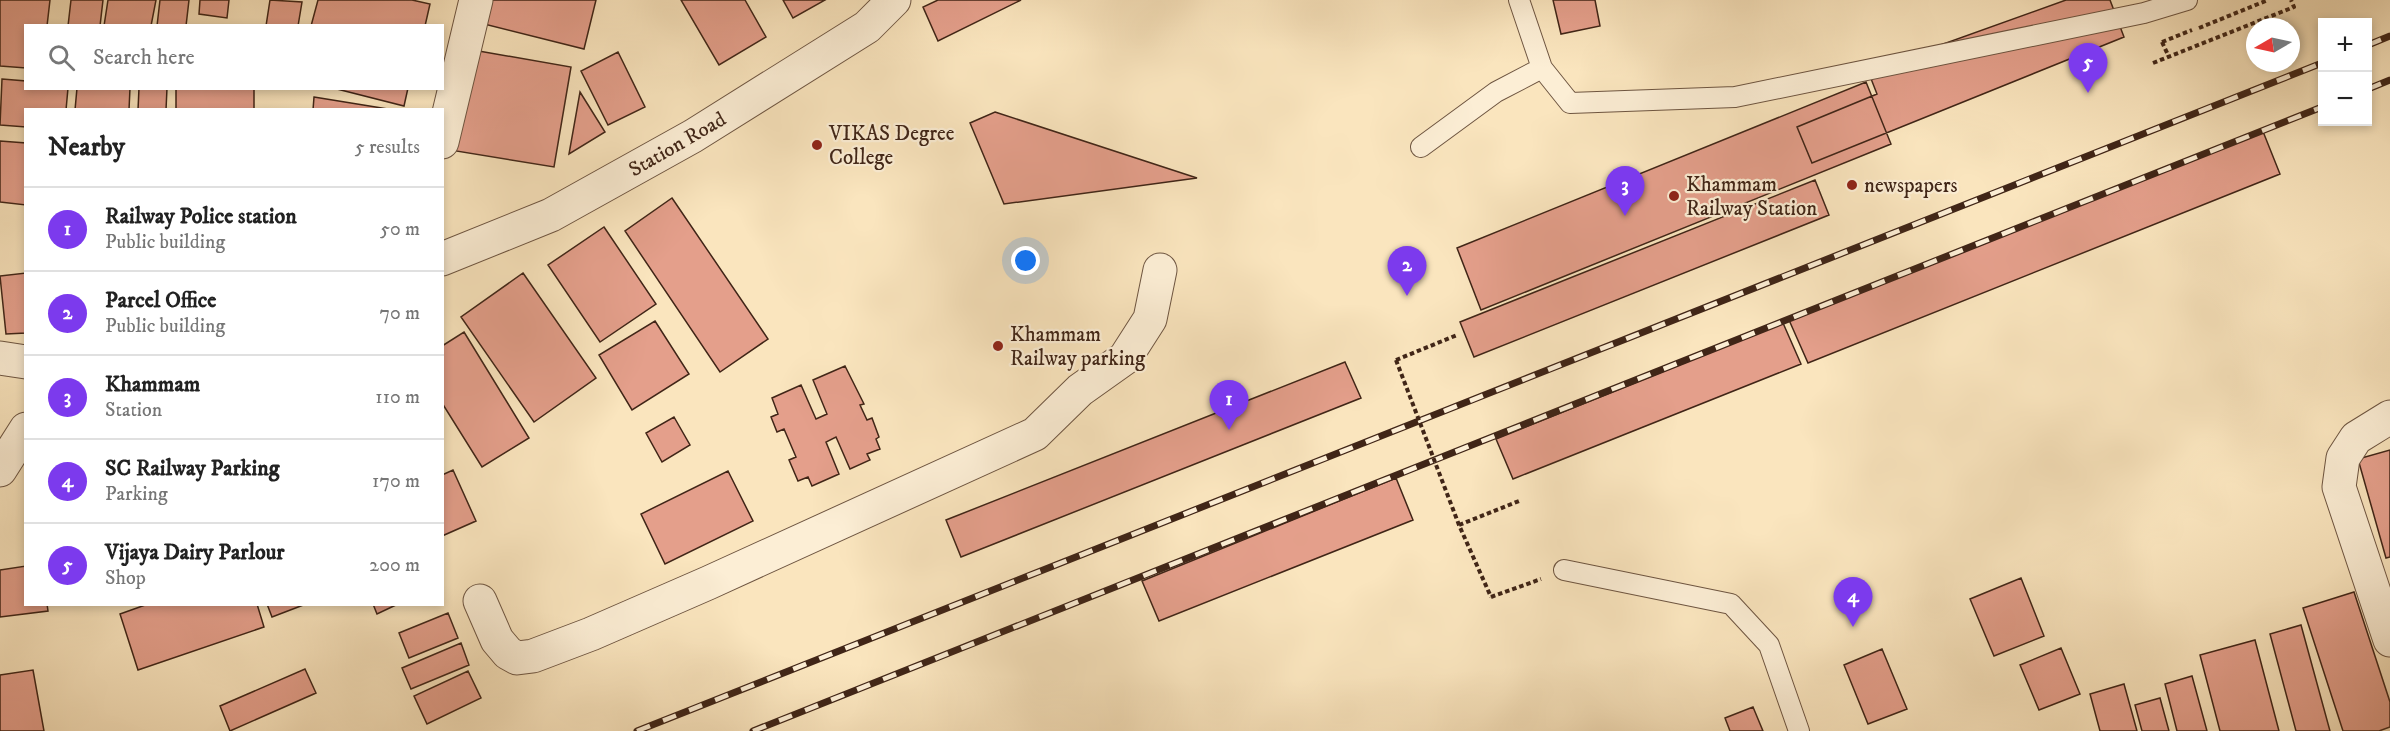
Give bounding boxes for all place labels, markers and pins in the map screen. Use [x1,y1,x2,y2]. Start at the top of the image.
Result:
pin: 5 [2068,44,2108,93]
place label: VIKAS Degree College [828,121,955,171]
marker: VIKAS Degree College [810,138,824,152]
pin: 3 [1606,166,1644,216]
place label: Khammam Railway Station [1686,172,1817,222]
place label: newspapers [1864,173,1958,199]
marker: newspapers [1845,178,1859,192]
marker: Khammam Railway Station [1667,189,1681,203]
pin: 2 [1388,246,1426,296]
place label: Khammam Railway parking [1010,322,1146,372]
marker: Khammam Railway parking [991,339,1005,353]
pin: 1 [1210,380,1248,430]
pin: 4 [1834,578,1872,627]

